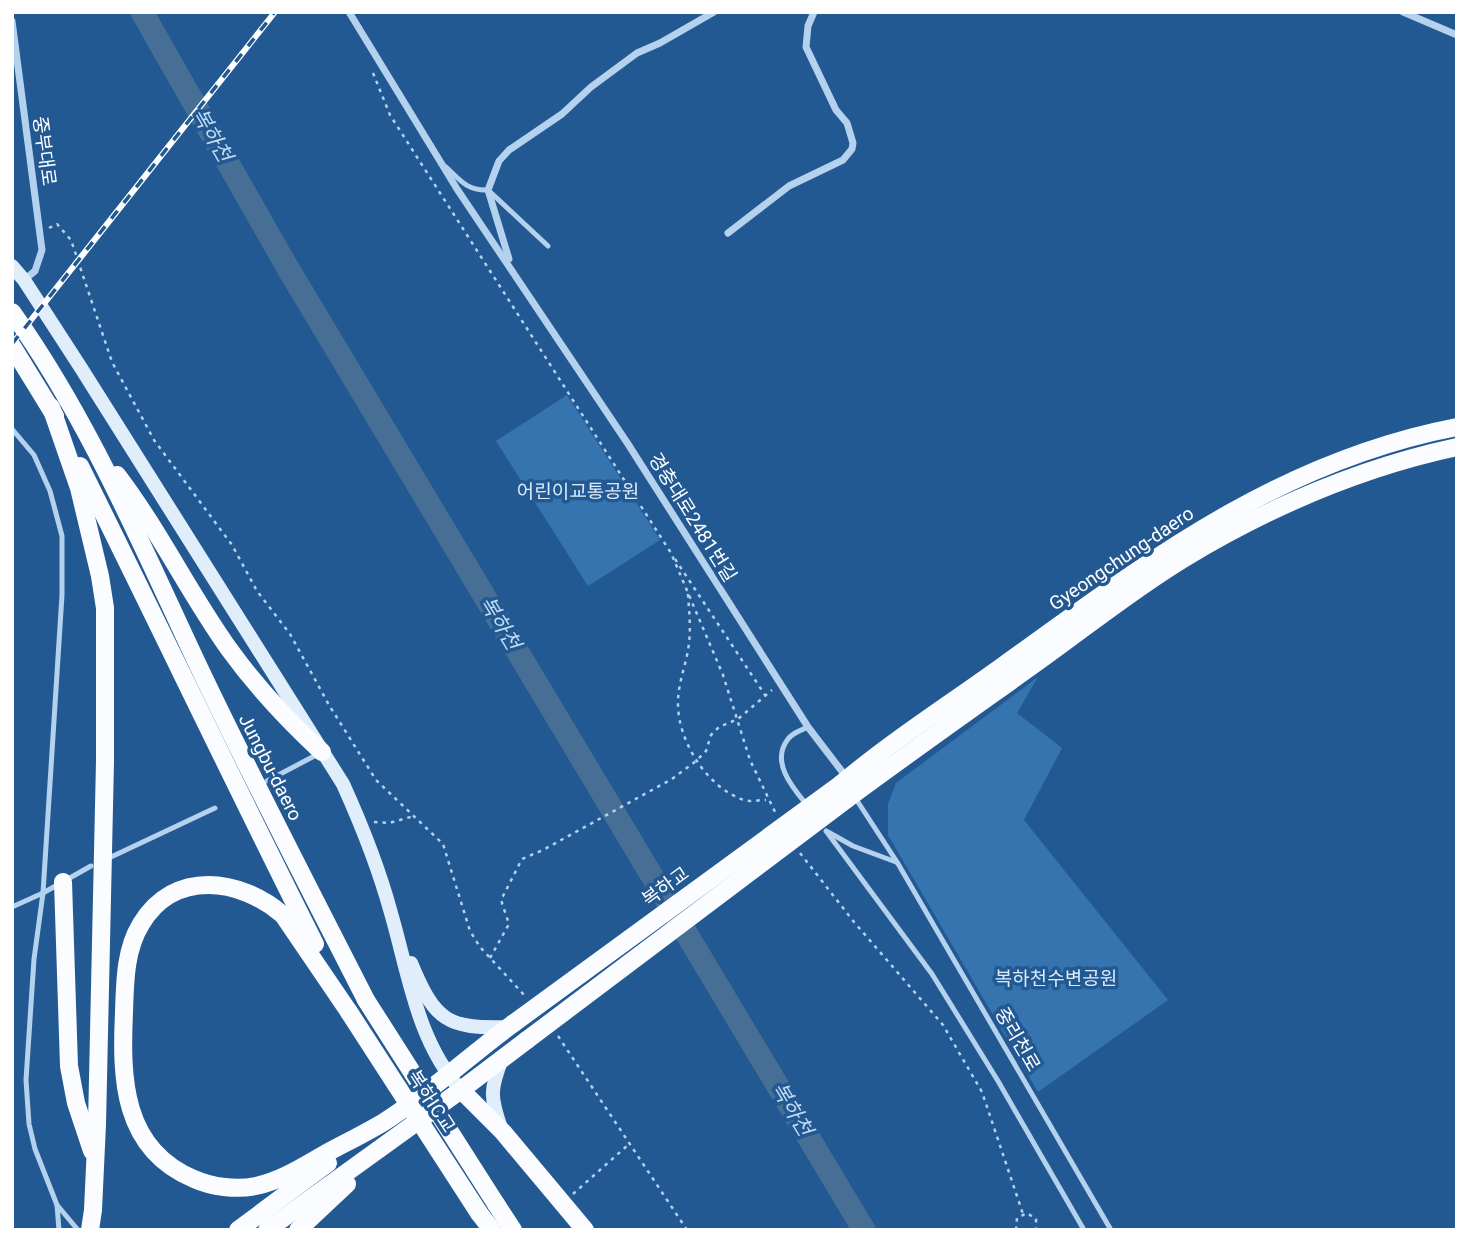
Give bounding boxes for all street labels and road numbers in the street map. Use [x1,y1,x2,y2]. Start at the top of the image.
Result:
street label: 중부대로 [28,115,61,187]
street label: 경충대로2481번길 [644,449,741,586]
street label: Gyeongchung-daero [1045,502,1198,615]
street label: Jungbu-daero [234,710,307,824]
street label: 복하교 [637,862,693,911]
street label: 중리천로 [990,1003,1045,1075]
street label: 복하IC교 [403,1066,460,1137]

